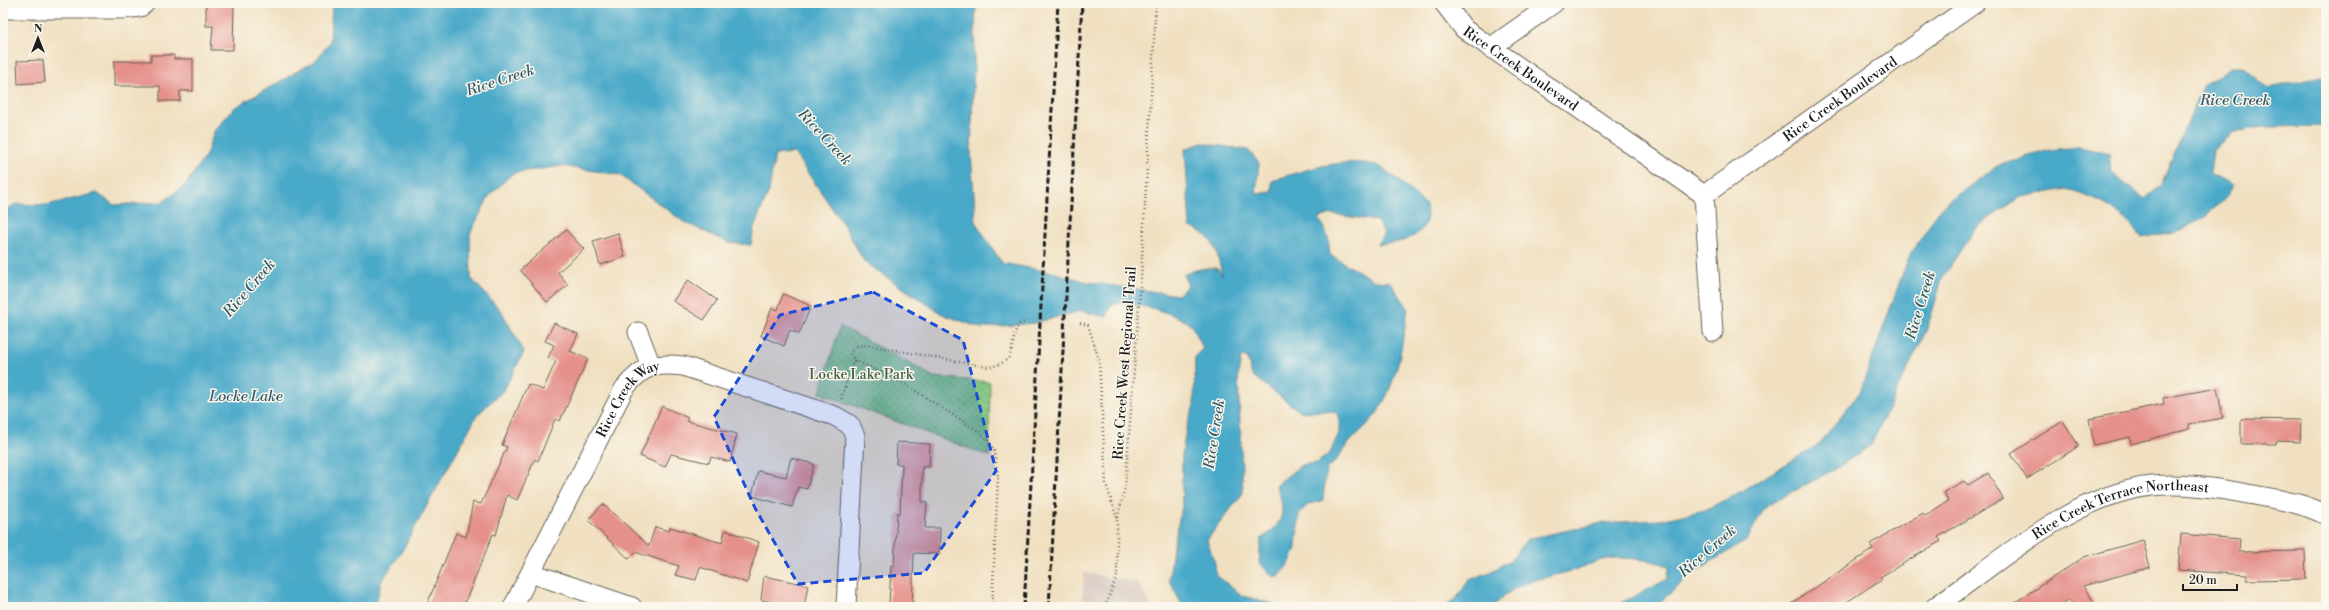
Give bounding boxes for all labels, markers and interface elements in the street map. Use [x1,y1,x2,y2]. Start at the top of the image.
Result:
north arrow [18,18,58,58]
text: N [34,22,43,36]
street label: Rice Creek Boulevard [1459,23,1581,115]
street label: Rice Creek Boulevard [1780,53,1901,146]
water label: Rice Creek [463,60,537,101]
water label: Rice Creek [2199,91,2270,110]
water label: Rice Creek [793,104,856,170]
water label: Rice Creek [218,255,280,322]
street label: Rice Creek West Regional Trail [1109,266,1141,461]
water label: Rice Creek [1901,268,1940,343]
street label: Rice Creek Way [593,357,661,441]
park label: Locke Lake Park [809,366,914,384]
water label: Locke Lake [208,387,283,406]
water label: Rice Creek [1199,398,1229,471]
street label: Rice Creek Terrace Northeast [2029,477,2210,544]
water label: Rice Creek [1674,521,1740,582]
scale bar [2183,566,2237,592]
text: 20 m [2189,573,2217,588]

